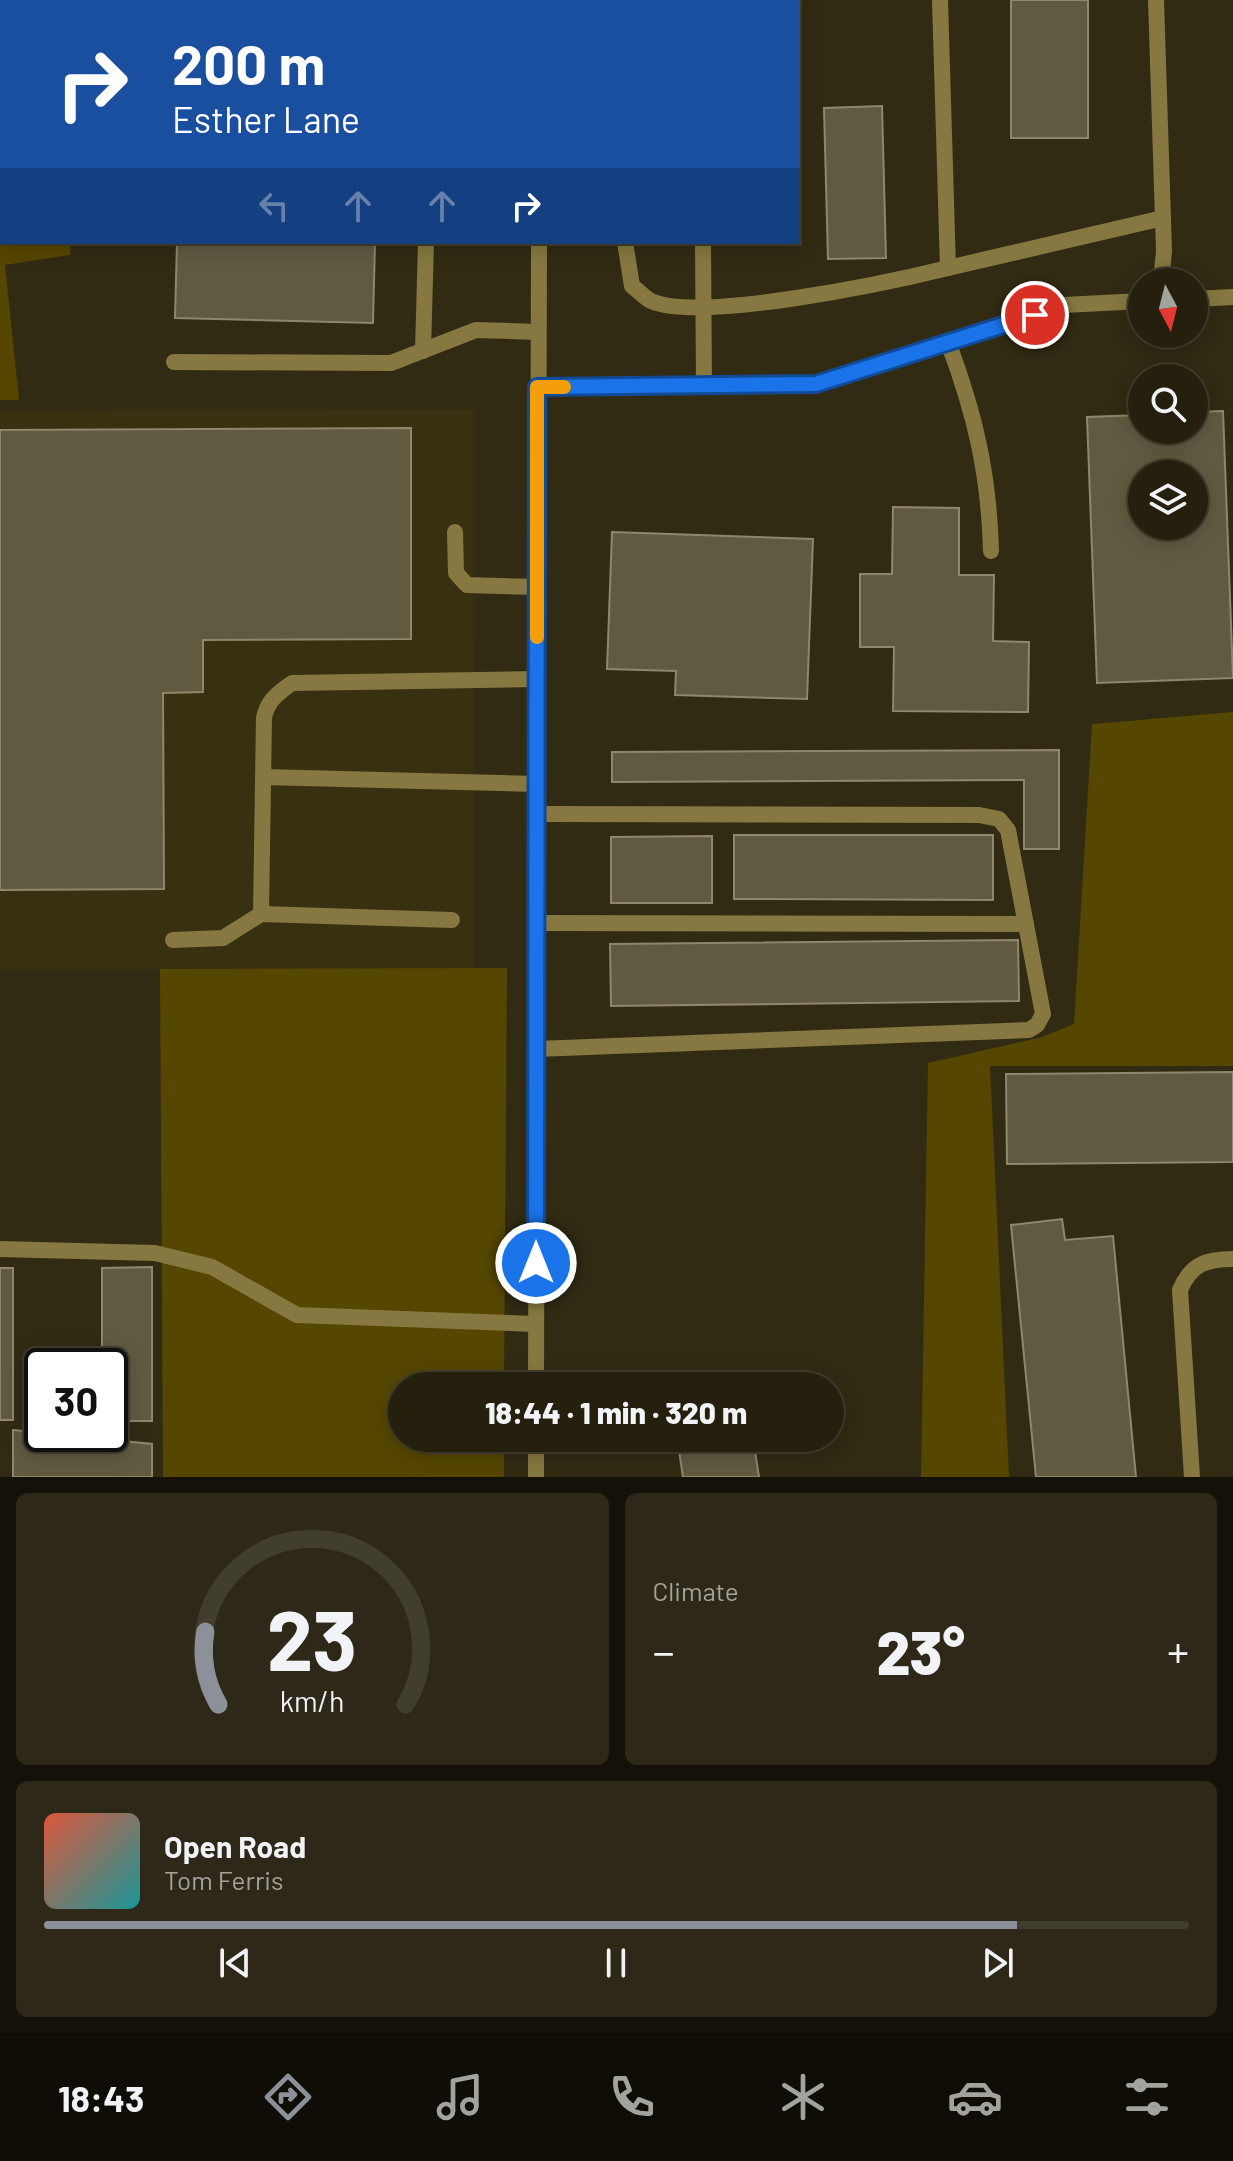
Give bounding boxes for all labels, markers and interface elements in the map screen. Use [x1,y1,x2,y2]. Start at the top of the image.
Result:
text: 200 m [172,29,325,96]
icon: right [40,32,144,136]
text: Esther Lane [172,97,360,140]
icon: left [252,184,296,228]
icon: ahead [336,184,380,228]
icon: ahead [420,184,464,228]
icon: right [504,184,548,228]
north arrow [1128,268,1208,348]
map controls [1128,268,1208,540]
pin [1001,281,1069,349]
icon: arrive [1013,293,1057,337]
button: search [1128,364,1208,444]
button: layers [1128,460,1208,540]
position arrow [494,1221,578,1305]
speed limit sign: 30 [24,1348,128,1452]
text: 18:44 · 1 min · 320 m [485,1394,747,1430]
text: Climate [653,1575,739,1606]
text: 23 [267,1588,357,1688]
text: 23° [877,1615,965,1687]
text: − [653,1624,675,1677]
text: + [1167,1624,1189,1677]
text: km/h [280,1683,345,1718]
text: Open Road [164,1828,306,1864]
text: Tom Ferris [164,1864,284,1895]
icon: previous [213,1941,257,1985]
icon: pause [594,1941,638,1985]
icon: next [976,1941,1020,1985]
icon: directions [260,2069,316,2125]
icon: music [432,2069,488,2125]
icon: phone [604,2069,660,2125]
icon: climate [775,2069,831,2125]
icon: car [947,2069,1003,2125]
icon: filters [1119,2069,1175,2125]
text: 18:43 [58,2076,144,2119]

